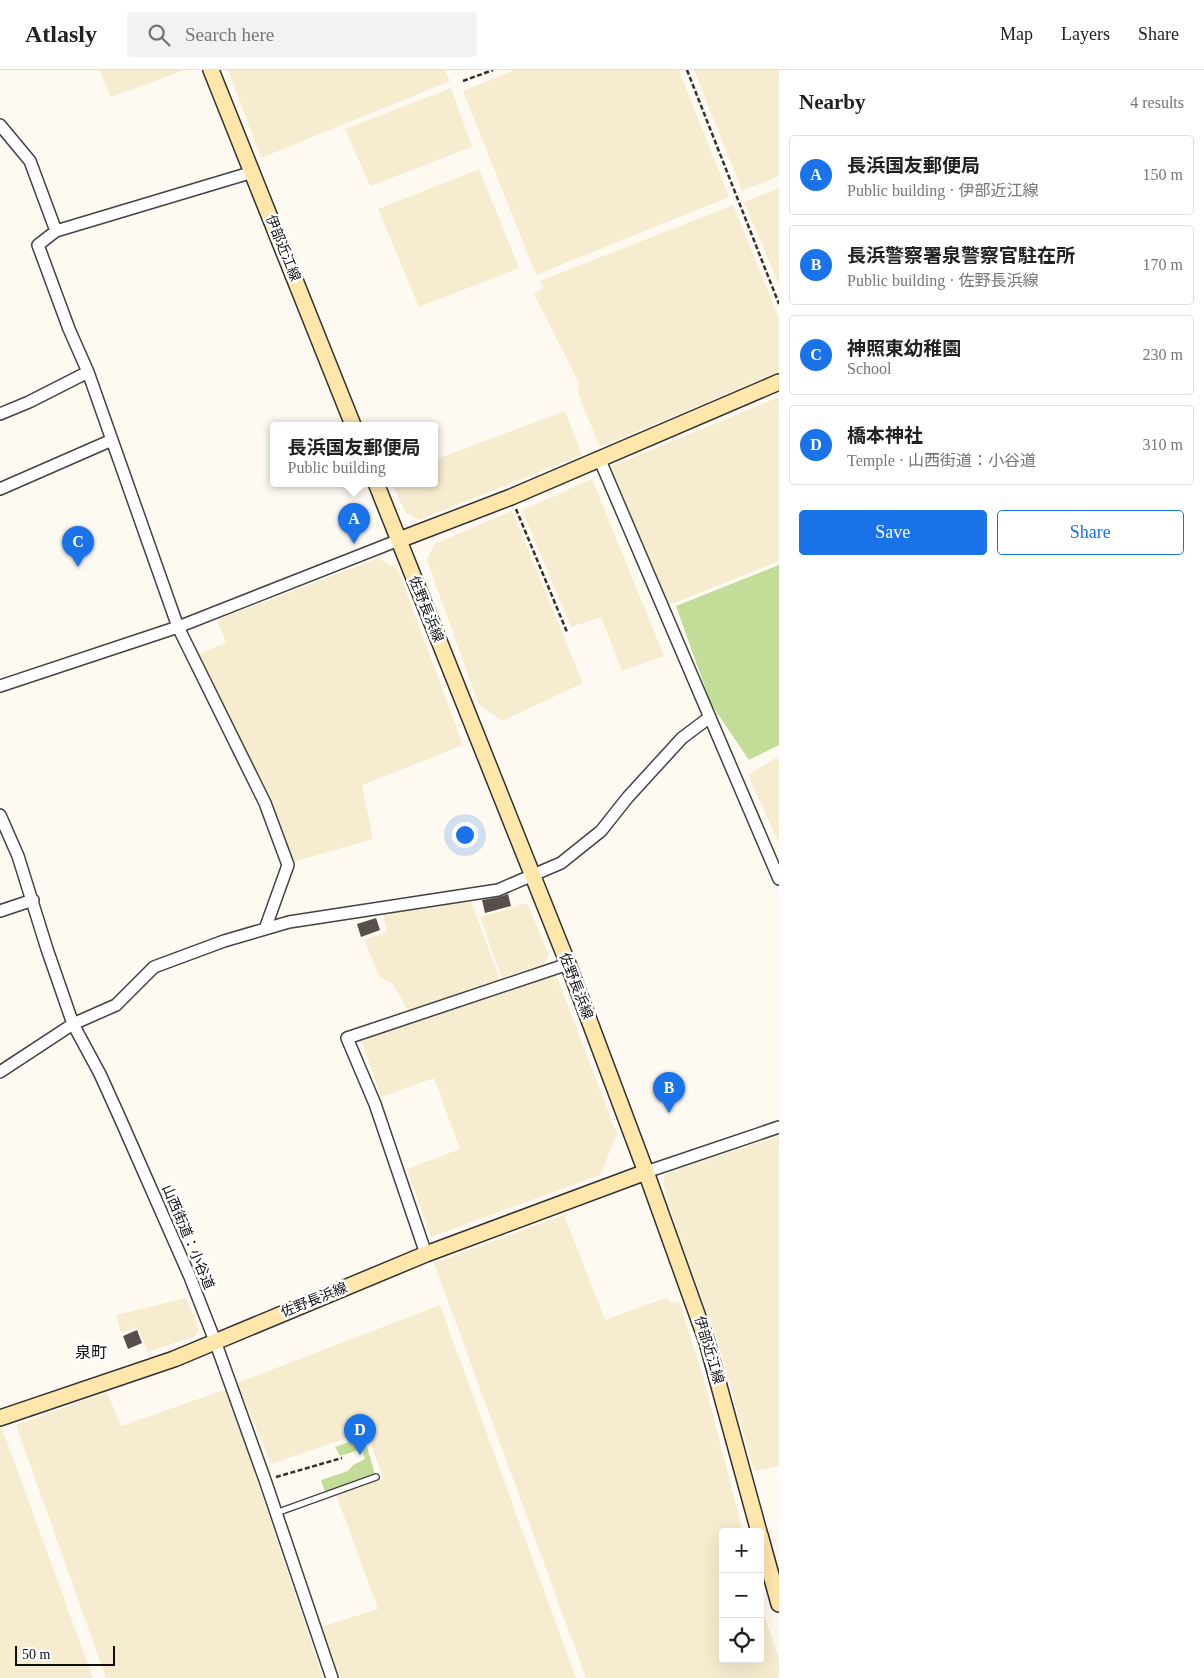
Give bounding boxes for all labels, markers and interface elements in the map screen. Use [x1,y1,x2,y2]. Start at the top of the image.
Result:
search box [127,12,477,57]
text: Atlasly [25,21,97,47]
icon: search [145,21,173,49]
text: Search here [185,24,274,45]
text: Map [1000,24,1033,44]
text: Layers [1061,24,1110,44]
text: Share [1138,24,1179,44]
text: Nearby [799,90,866,114]
text: 4 results [1130,94,1184,111]
text: 長浜国友郵便局 [847,155,980,176]
text: A [810,166,822,183]
text: 150 m [1143,166,1183,183]
text: Public building · 伊部近江線 [847,182,1039,199]
street label: 伊部近江線 [263,213,303,283]
text: 長浜警察署泉警察官駐在所 [847,245,1075,266]
text: B [811,256,821,273]
text: 170 m [1143,256,1183,273]
text: Public building · 佐野長浜線 [847,272,1039,289]
text: 神照東幼稚園 [847,338,961,359]
text: C [810,346,822,363]
text: 230 m [1143,346,1183,363]
text: School [847,360,891,377]
popup [270,422,438,487]
text: 橋本神社 [847,425,923,446]
text: D [810,436,822,453]
text: 310 m [1143,436,1183,453]
text: 長浜国友郵便局 [287,437,421,458]
text: Temple · 山西街道：小谷道 [847,452,1036,469]
text: Public building [287,459,386,476]
pin: A [338,503,370,544]
button: Save [799,510,987,555]
button: Share [997,510,1184,555]
pin: C [62,526,94,567]
street label: 佐野長浜線 [406,574,446,644]
your location [452,822,478,848]
street label: 佐野長浜線 [556,951,596,1021]
pin: B [653,1072,685,1113]
street label: 山西街道：小谷道 [159,1183,217,1291]
street label: 佐野長浜線 [279,1280,349,1320]
street label: 伊部近江線 [692,1314,726,1386]
district label: 泉町 [75,1344,107,1361]
pin: D [344,1414,376,1455]
map controls [719,1528,764,1663]
button: + [719,1528,764,1573]
button: − [719,1573,764,1618]
button: locate [719,1618,764,1663]
scale bar [15,1643,115,1666]
text: 50 m [22,1647,50,1662]

